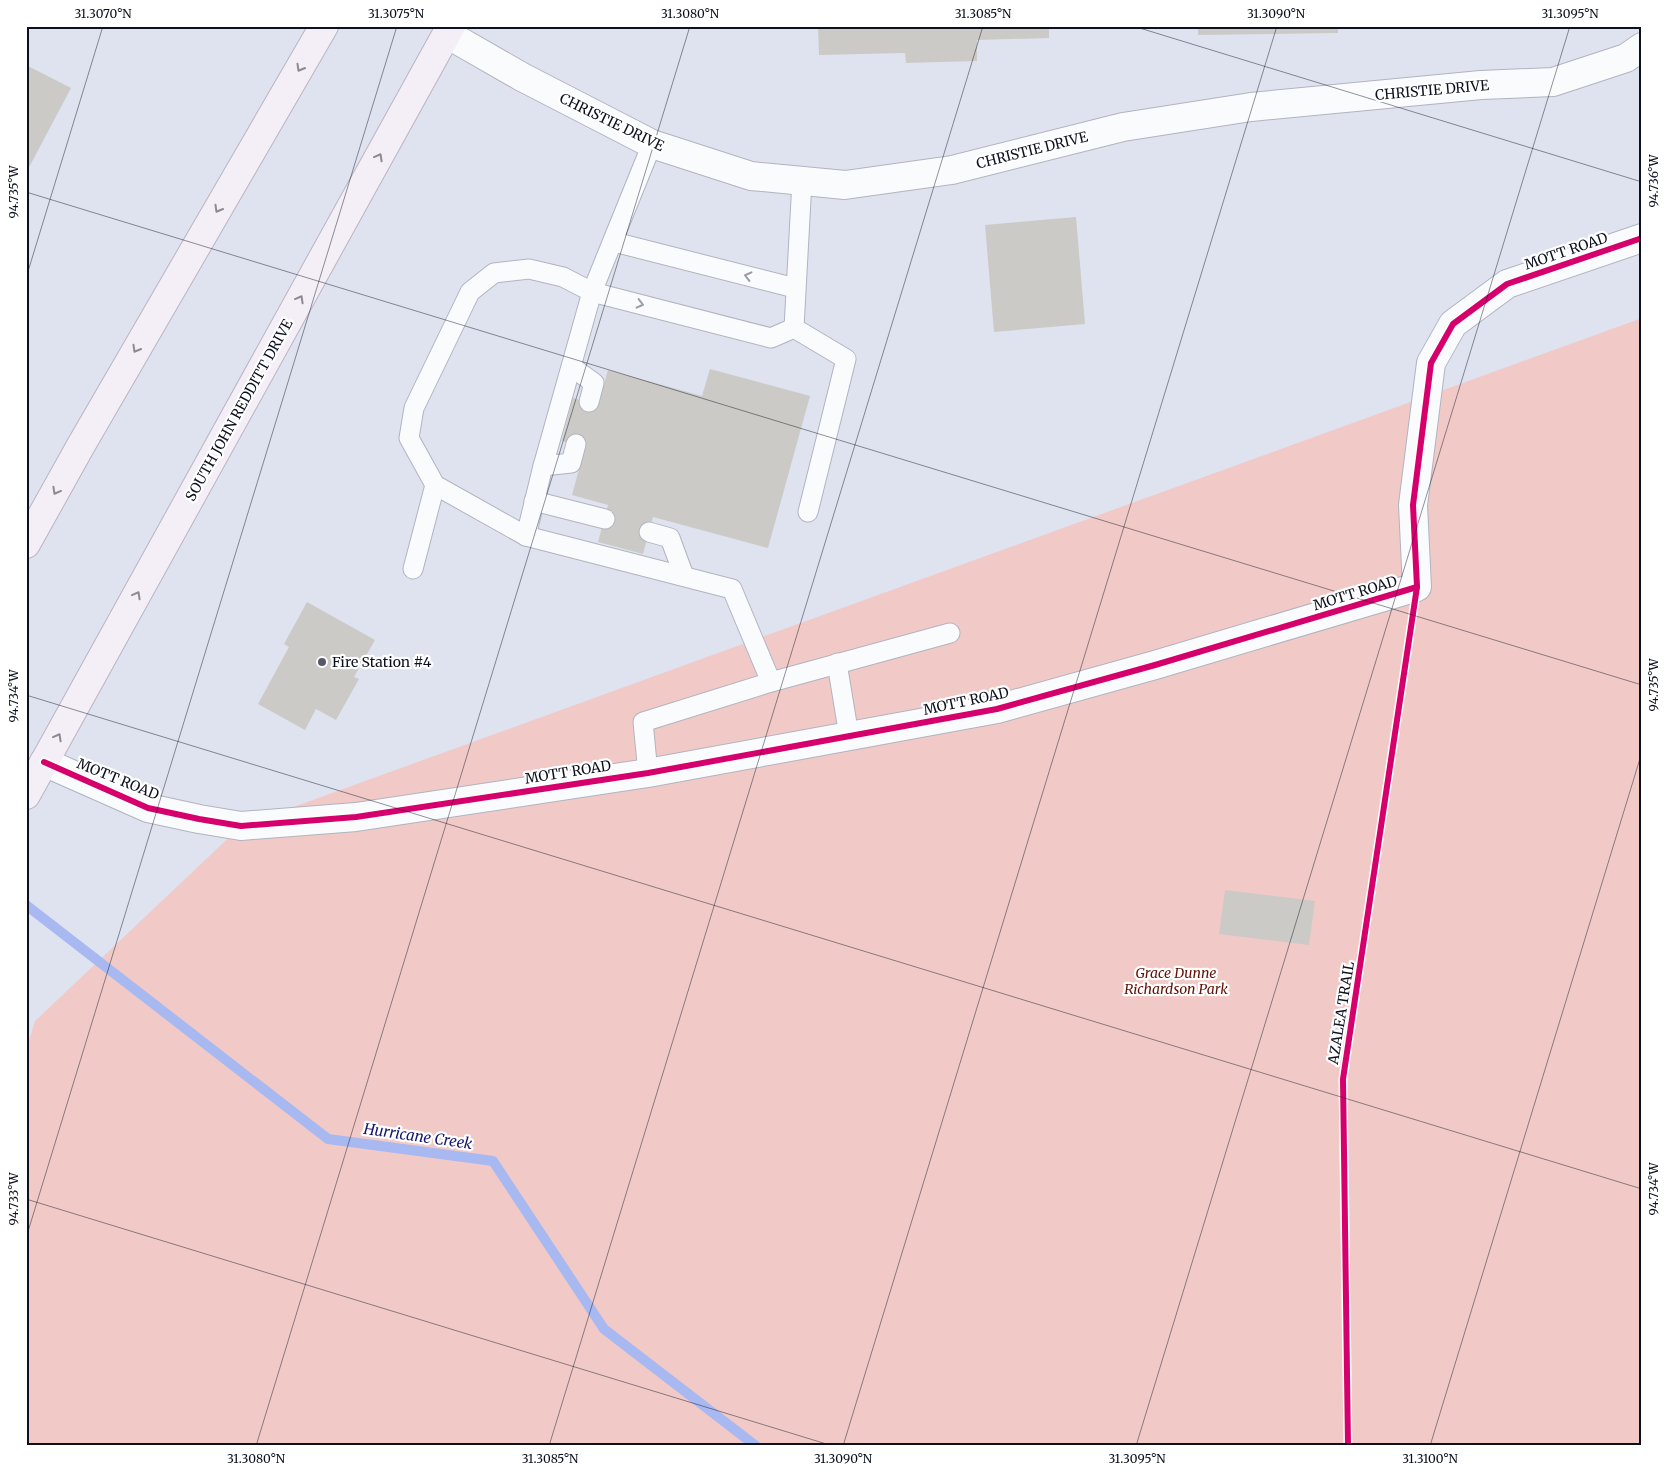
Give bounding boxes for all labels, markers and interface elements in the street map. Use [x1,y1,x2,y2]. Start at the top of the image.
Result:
text: 31.3070°N [74,6,132,21]
text: 31.3075°N [368,6,425,21]
text: 31.3080°N [661,6,720,21]
text: 31.3085°N [955,6,1012,21]
text: 31.3090°N [1247,6,1306,21]
text: 31.3095°N [1542,6,1599,21]
one-way arrow [296,63,306,72]
street label: CHRISTIE DRIVE [1374,76,1490,104]
street label: CHRISTIE DRIVE [557,89,667,155]
street label: CHRISTIE DRIVE [974,127,1090,173]
text: 94.736°W [1646,153,1661,208]
one-way arrow [373,154,383,163]
text: 94.735°W [6,164,21,218]
one-way arrow [214,204,224,213]
street label: MOTT ROAD [1522,228,1610,274]
one-way arrow [744,271,753,282]
one-way arrow [294,296,304,305]
one-way arrow [635,298,644,309]
street label: SOUTH JOHN REDDITT DRIVE [181,316,297,504]
one-way arrow [133,344,143,353]
one-way arrow [52,485,62,494]
street label: MOTT ROAD [1311,572,1400,614]
one-way arrow [130,591,140,600]
place label: Fire Station #4 [332,653,432,671]
marker: Fire Station #4 [316,656,328,668]
text: 94.735°W [1646,657,1661,711]
text: 94.734°W [6,669,21,722]
street label: MOTT ROAD [922,683,1011,719]
one-way arrow [52,733,62,742]
street label: MOTT ROAD [74,754,162,804]
street label: MOTT ROAD [524,756,613,788]
street label: AZALEA TRAIL [1324,960,1358,1067]
park label: Grace Dunne Richardson Park [1124,964,1228,998]
water label: Hurricane Creek [362,1119,474,1153]
text: 94.734°W [1646,1162,1661,1215]
text: 94.733°W [6,1171,21,1226]
text: 31.3080°N [227,1451,286,1466]
text: 31.3085°N [522,1451,579,1466]
text: 31.3090°N [814,1451,873,1466]
text: 31.3095°N [1109,1451,1166,1466]
text: 31.3100°N [1402,1451,1459,1466]

